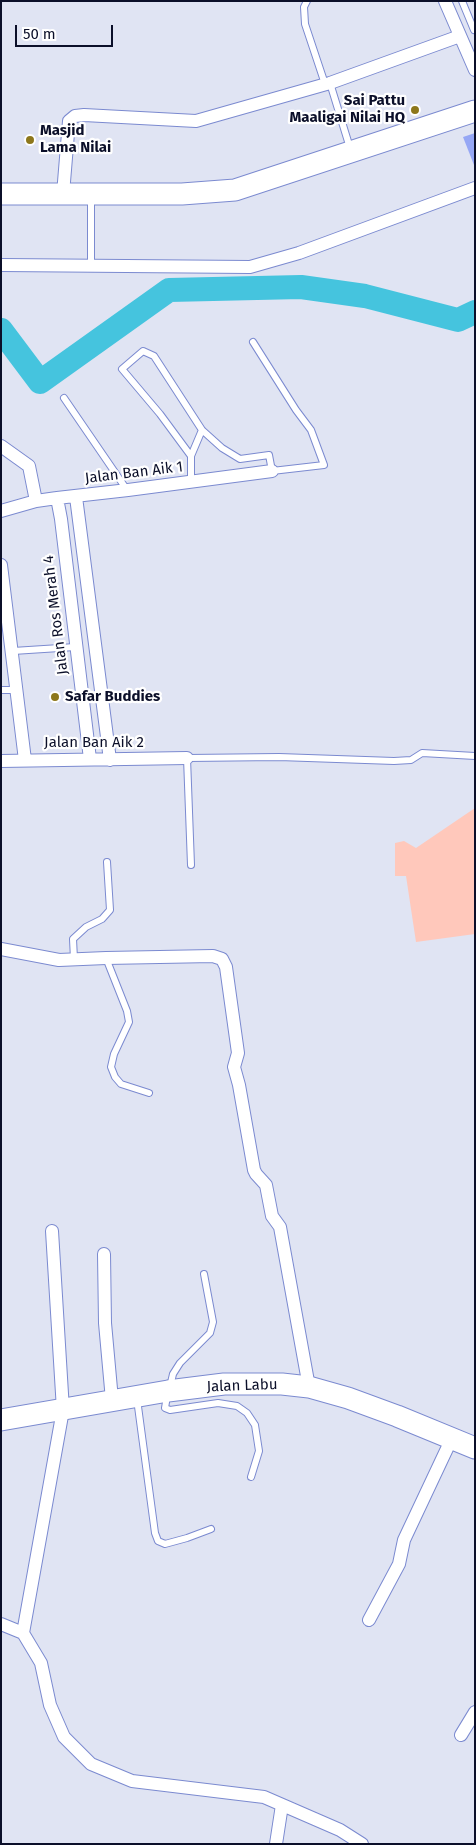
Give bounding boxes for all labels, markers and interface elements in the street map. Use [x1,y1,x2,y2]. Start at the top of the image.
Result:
scale bar [18,15,115,47]
text: 50 m [23,25,56,43]
place label: Sai Pattu Maaligai Nilai HQ [289,92,405,127]
marker: Sai Pattu Maaligai Nilai HQ [409,104,421,116]
place label: Masjid Lama Nilai [40,122,111,157]
marker: Masjid Lama Nilai [24,134,36,146]
street label: Jalan Ban Aik 1 [84,458,184,488]
street label: Jalan Ros Merah 4 [40,554,72,676]
place label: Safar Buddies [65,688,160,706]
marker: Safar Buddies [49,691,61,703]
street label: Jalan Ban Aik 2 [44,734,144,752]
street label: Jalan Labu [206,1376,278,1396]

